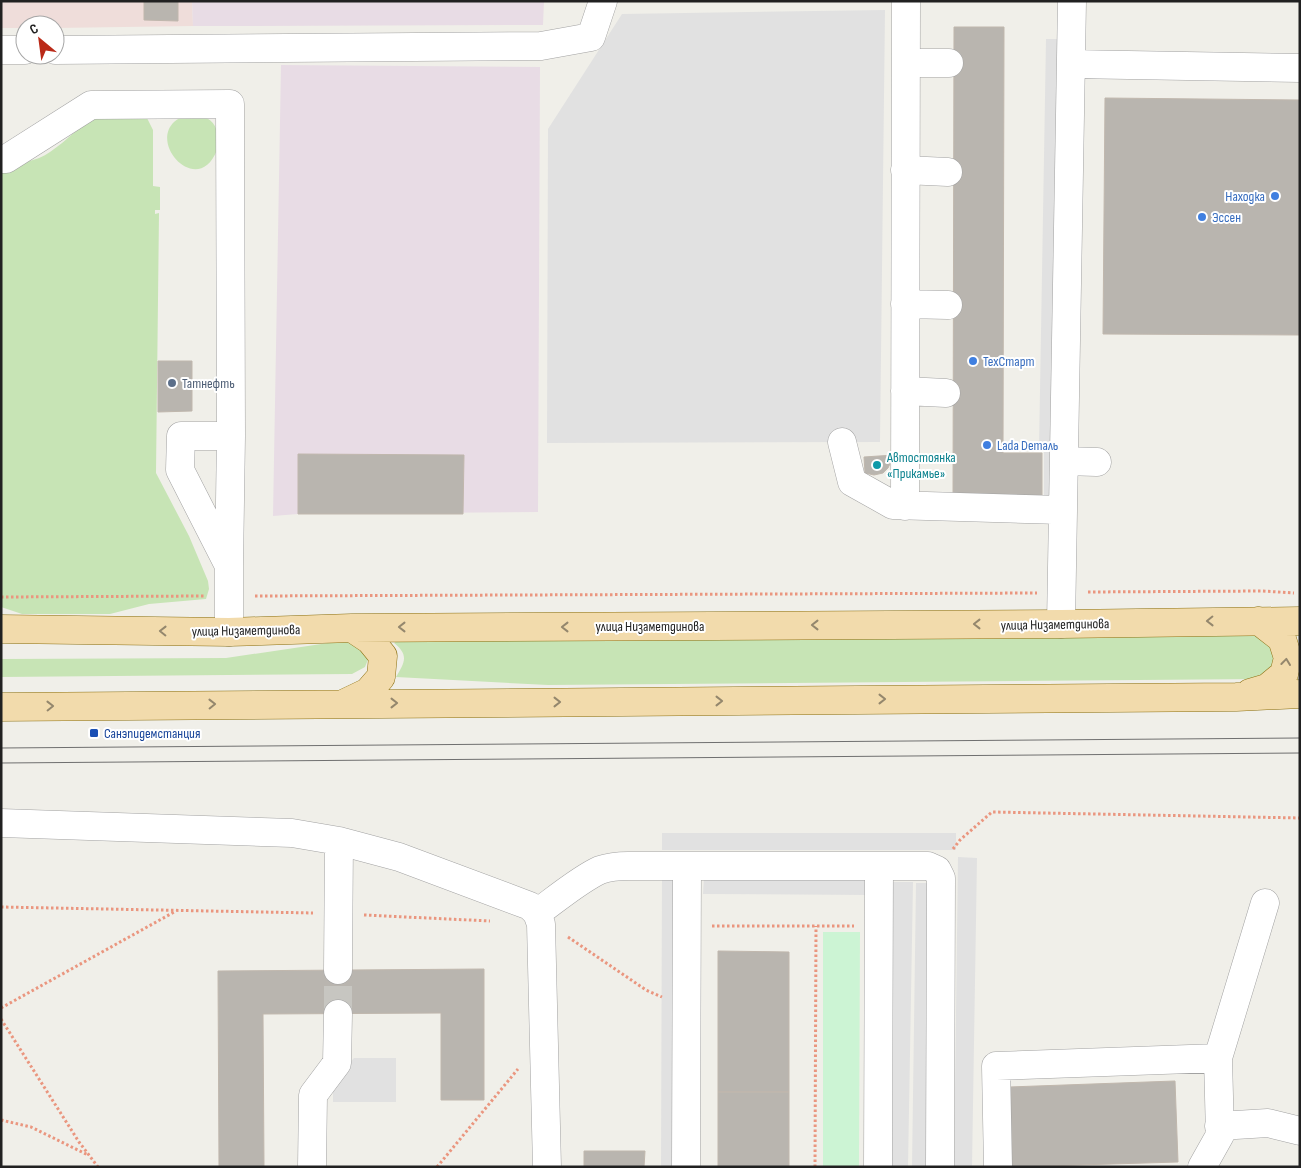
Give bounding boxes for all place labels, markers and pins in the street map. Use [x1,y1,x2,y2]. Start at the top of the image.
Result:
place label: Находка [1225,188,1265,205]
marker: Находка [1269,190,1281,202]
place label: Эссен [1212,209,1241,226]
marker: Эссен [1196,211,1208,223]
place label: ТехСтарт [983,353,1034,370]
marker: ТехСтарт [967,355,979,367]
place label: Татнефть [182,375,235,392]
marker: Татнефть [166,377,178,389]
place label: Lada Dеталь [997,437,1058,454]
marker: Lada Dеталь [981,439,993,451]
place label: Автостоянка «Прикамье» [886,449,956,482]
marker: Автостоянка «Прикамье» [871,459,883,471]
place label: Санэпидемстанция [104,725,200,742]
marker: Санэпидемстанция [88,727,100,739]

